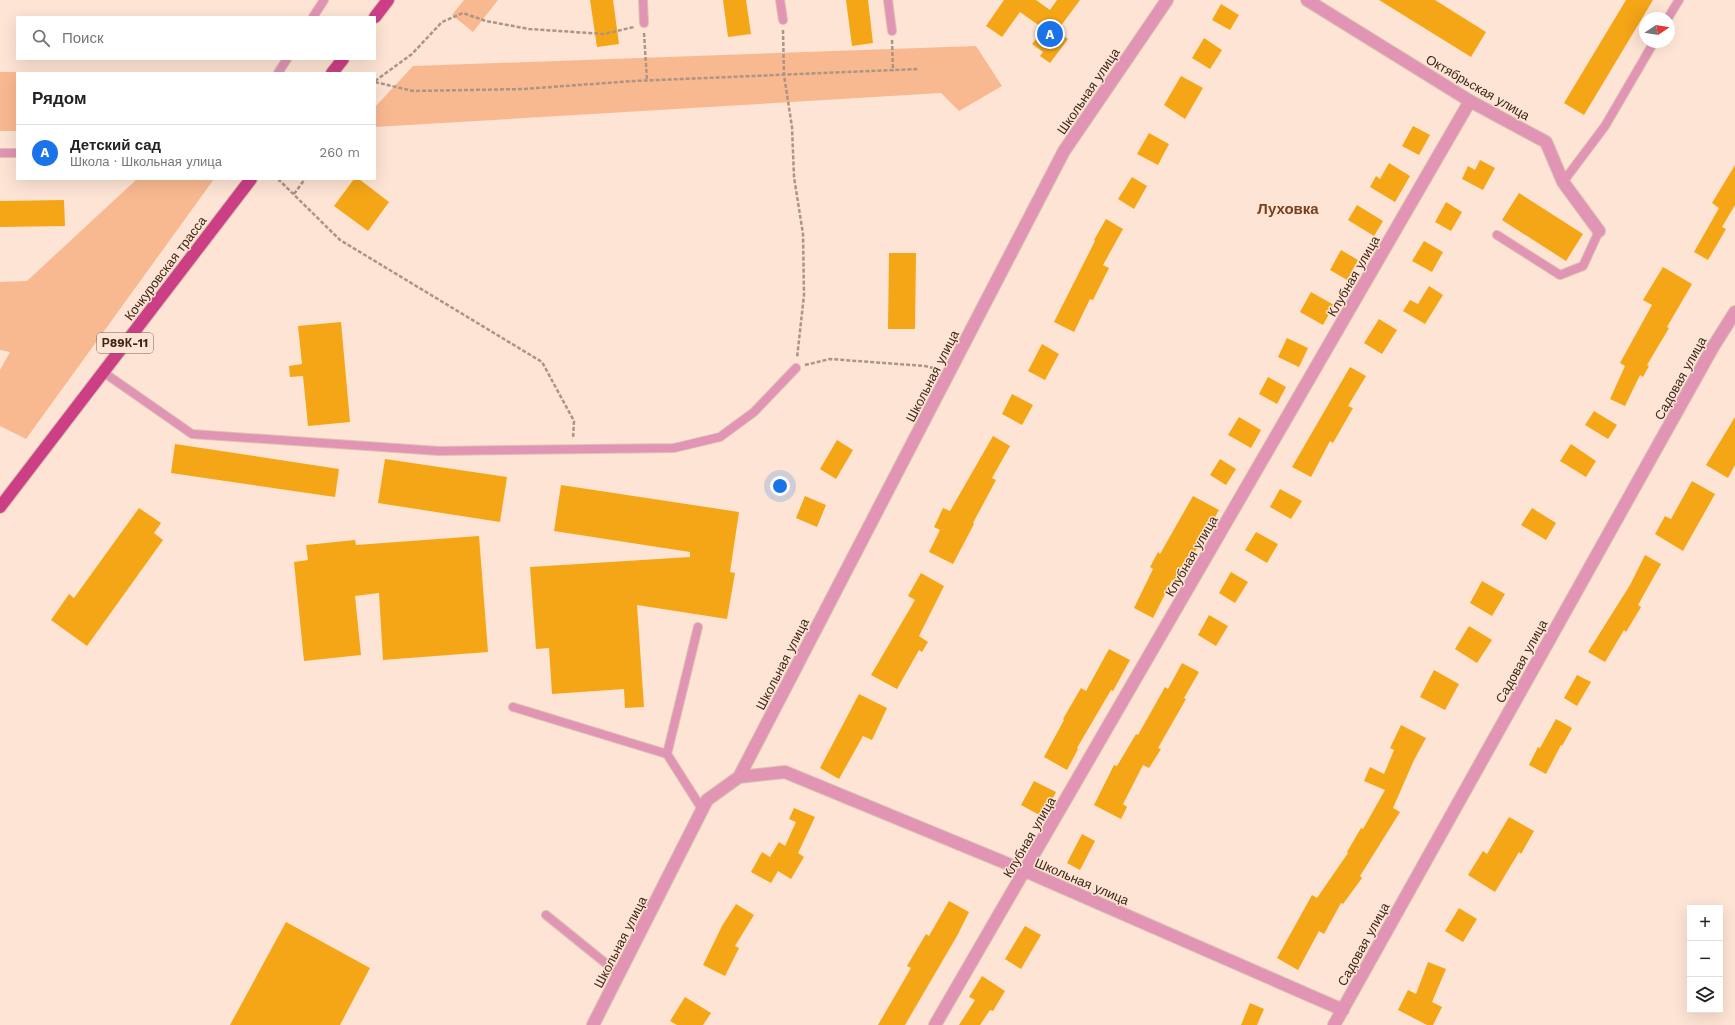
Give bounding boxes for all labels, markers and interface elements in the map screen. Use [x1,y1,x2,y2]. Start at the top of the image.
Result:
north arrow [1639,12,1675,48]
search box [16,16,376,60]
pin: A [1037,19,1063,49]
icon: search [30,27,52,49]
text: Поиск [62,29,104,47]
street label: Школьная улица [1054,45,1123,137]
street label: Октябрьская улица [1423,52,1533,124]
text: Рядом [32,88,87,108]
text: Детский сад [70,136,161,154]
text: A [41,145,49,160]
text: 260 m [320,145,360,160]
text: Школа · Школьная улица [70,154,222,169]
district label: Луховка [1257,200,1319,218]
street label: Кочкуровская трасса [121,213,210,323]
street label: Клубная улица [1324,232,1383,319]
street label: Школьная улица [903,327,962,424]
road number: Р89К-11 [97,333,153,353]
street label: Садовая улица [1651,333,1710,422]
your location [770,476,790,496]
street label: Клубная улица [1162,512,1221,599]
street label: Школьная улица [753,615,812,712]
street label: Садовая улица [1492,616,1551,705]
street label: Клубная улица [1000,793,1059,880]
street label: Школьная улица [1033,855,1132,908]
street label: Школьная улица [591,893,650,990]
street label: Садовая улица [1334,899,1393,988]
map controls [1687,905,1723,1013]
button: + [1687,905,1723,941]
button: − [1687,941,1723,977]
button: layers [1687,977,1723,1013]

